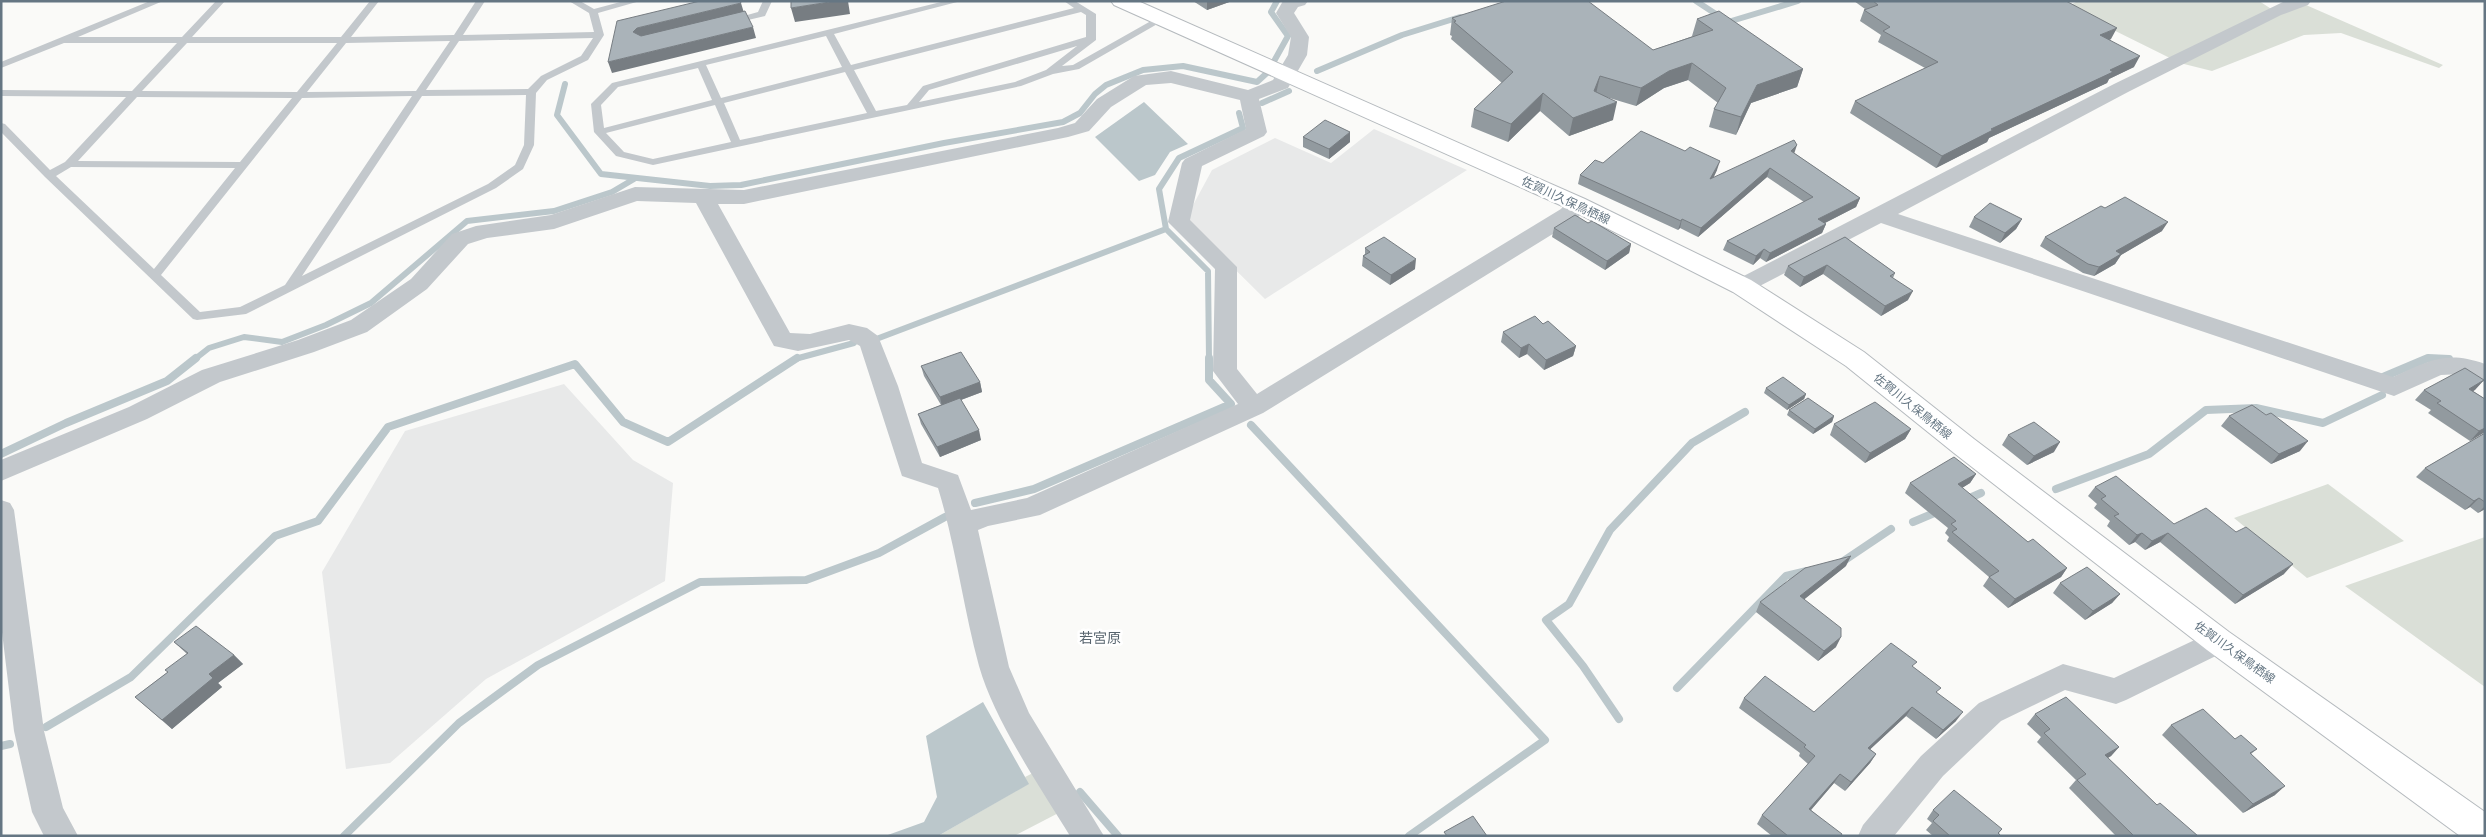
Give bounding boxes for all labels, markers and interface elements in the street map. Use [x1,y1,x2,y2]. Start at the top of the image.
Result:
street label: 佐賀川久保鳥栖線 [1519,173,1613,227]
street label: 佐賀川久保鳥栖線 [1871,370,1955,442]
street label: 佐賀川久保鳥栖線 [2192,618,2278,686]
district label: 若宮原 [1079,629,1121,647]

